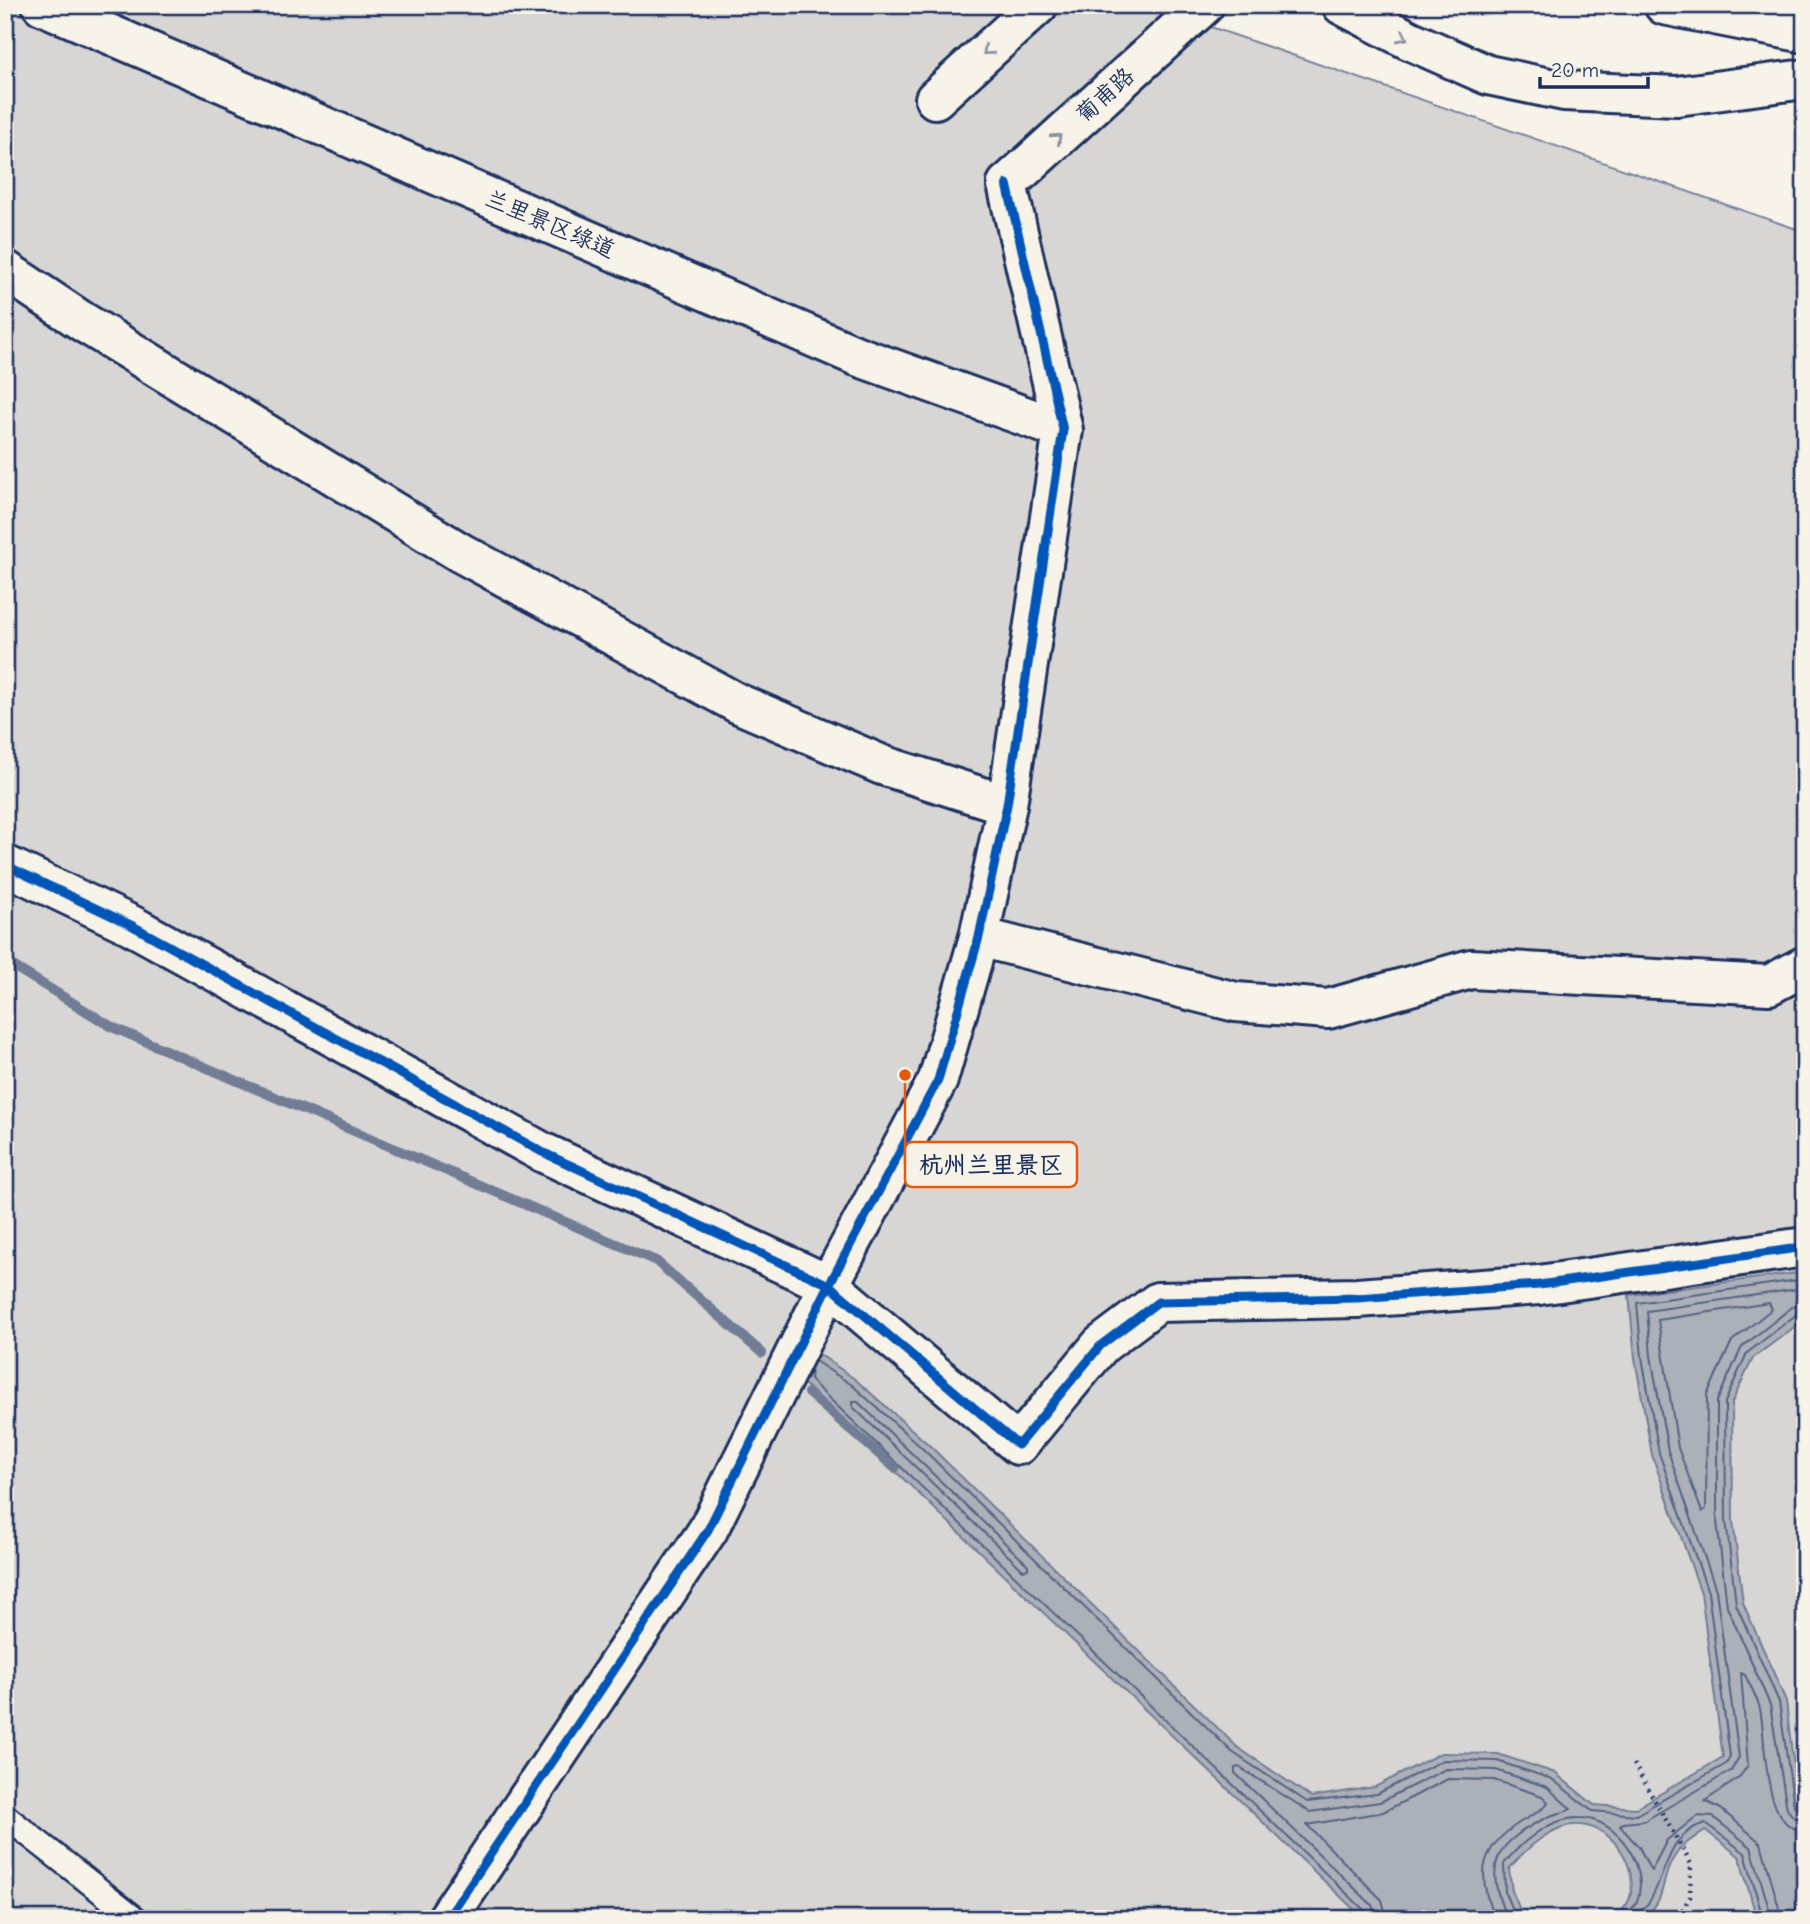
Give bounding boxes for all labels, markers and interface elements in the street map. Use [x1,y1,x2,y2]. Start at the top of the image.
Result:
one-way arrow [1396,28,1408,42]
one-way arrow [983,43,996,55]
scale bar [1540,46,1649,90]
text: 20 m [1551,58,1599,82]
street label: 葡甫路 [1070,62,1140,128]
one-way arrow [1049,134,1062,146]
street label: 兰里景区绿道 [481,185,619,263]
callout: 杭州兰里景区 [905,1142,1077,1187]
text: 杭州兰里景区 [919,1151,1063,1179]

